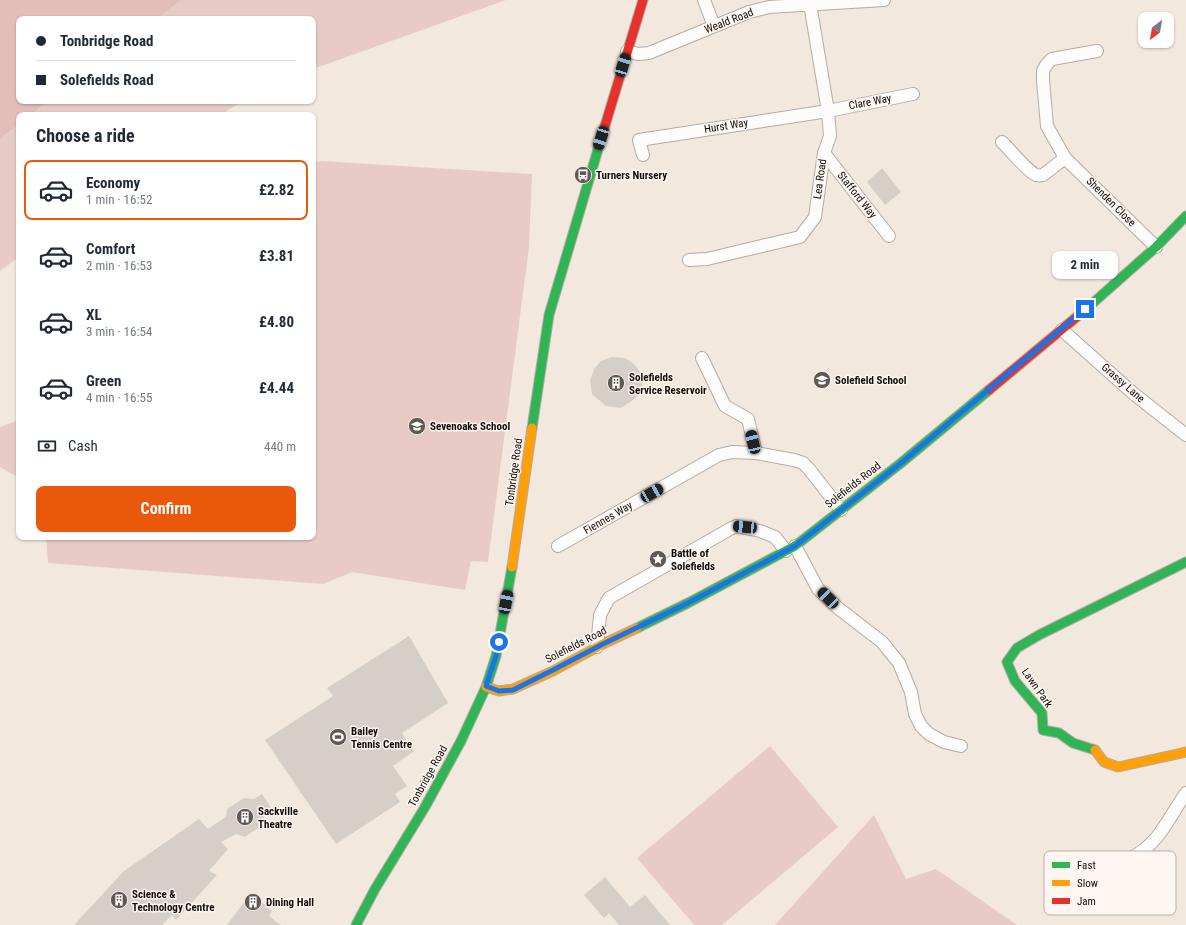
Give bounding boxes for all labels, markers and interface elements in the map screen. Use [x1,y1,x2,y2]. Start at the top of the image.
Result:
street label: Weald Road [703,6,755,36]
north arrow [1138,12,1174,48]
map controls [1138,12,1174,48]
text: Tonbridge Road [60,32,154,50]
car [614,52,632,78]
text: Solefields Road [60,71,154,89]
street label: Clare Way [848,91,893,112]
street label: Hurst Way [703,116,749,136]
text: Choose a ride [36,125,135,146]
car [592,125,610,151]
street label: Lea Road [811,158,829,200]
bus stop icon: Turners Nursery [573,165,593,185]
place label: Turners Nursery [596,169,667,182]
street label: Stafford Way [835,169,880,221]
icon: car [38,172,74,208]
text: Economy [86,174,140,192]
street label: Shenden Close [1084,175,1138,229]
text: £2.82 [259,181,294,199]
text: 1 min · 16:52 [86,192,152,207]
icon: car [38,238,74,274]
text: Comfort [86,240,135,258]
text: £3.81 [259,247,294,265]
callout: 2 min [1052,251,1118,279]
text: 2 min [1071,257,1099,272]
text: 2 min · 16:53 [86,258,152,273]
route end [1076,300,1094,318]
icon: car [38,304,74,340]
text: XL [86,306,102,324]
text: £4.80 [259,313,294,331]
text: 3 min · 16:54 [86,324,152,339]
street label: Grassy Lane [1099,361,1147,405]
icon: car [38,370,74,406]
school or university icon: Solefield School [812,370,832,390]
place label: Solefields Service Reservoir [629,371,707,397]
text: Green [86,372,121,390]
building icon: Solefields Service Reservoir [606,373,626,393]
place label: Solefield School [835,374,907,387]
text: £4.44 [259,379,294,397]
text: 4 min · 16:55 [86,390,152,405]
school or university icon: Sevenoaks School [407,416,427,436]
place label: Sevenoaks School [430,420,510,433]
car [744,429,762,455]
icon: cash [36,435,58,457]
text: Cash [68,437,98,455]
street label: Tonbridge Road [503,437,525,507]
text: 440 m [264,439,296,454]
street label: Solefields Road [823,459,883,511]
car [639,482,665,504]
button: Confirm [36,486,296,532]
street label: Fiennes Way [581,499,635,537]
car [733,520,757,534]
place label: Battle of Solefields [671,547,715,573]
place icon: Battle of Solefields [648,549,668,569]
car [815,585,841,611]
car [498,589,514,615]
street label: Solefields Road [543,624,609,666]
route start [490,633,508,651]
street label: Lawn Park [1019,666,1055,710]
place label: Bailey Tennis Centre [351,725,412,751]
sports icon: Bailey Tennis Centre [328,727,348,747]
street label: Tonbridge Road [406,743,450,809]
place label: Sackville Theatre [258,805,298,831]
building icon: Sackville Theatre [235,807,255,827]
legend [1044,851,1176,915]
text: Fast [1077,859,1096,872]
text: Slow [1077,877,1098,890]
place label: Science & Technology Centre [132,888,214,914]
building icon: Science & Technology Centre [109,890,129,910]
building icon: Dining Hall [243,892,263,912]
text: Jam [1077,895,1096,908]
place label: Dining Hall [266,896,314,909]

